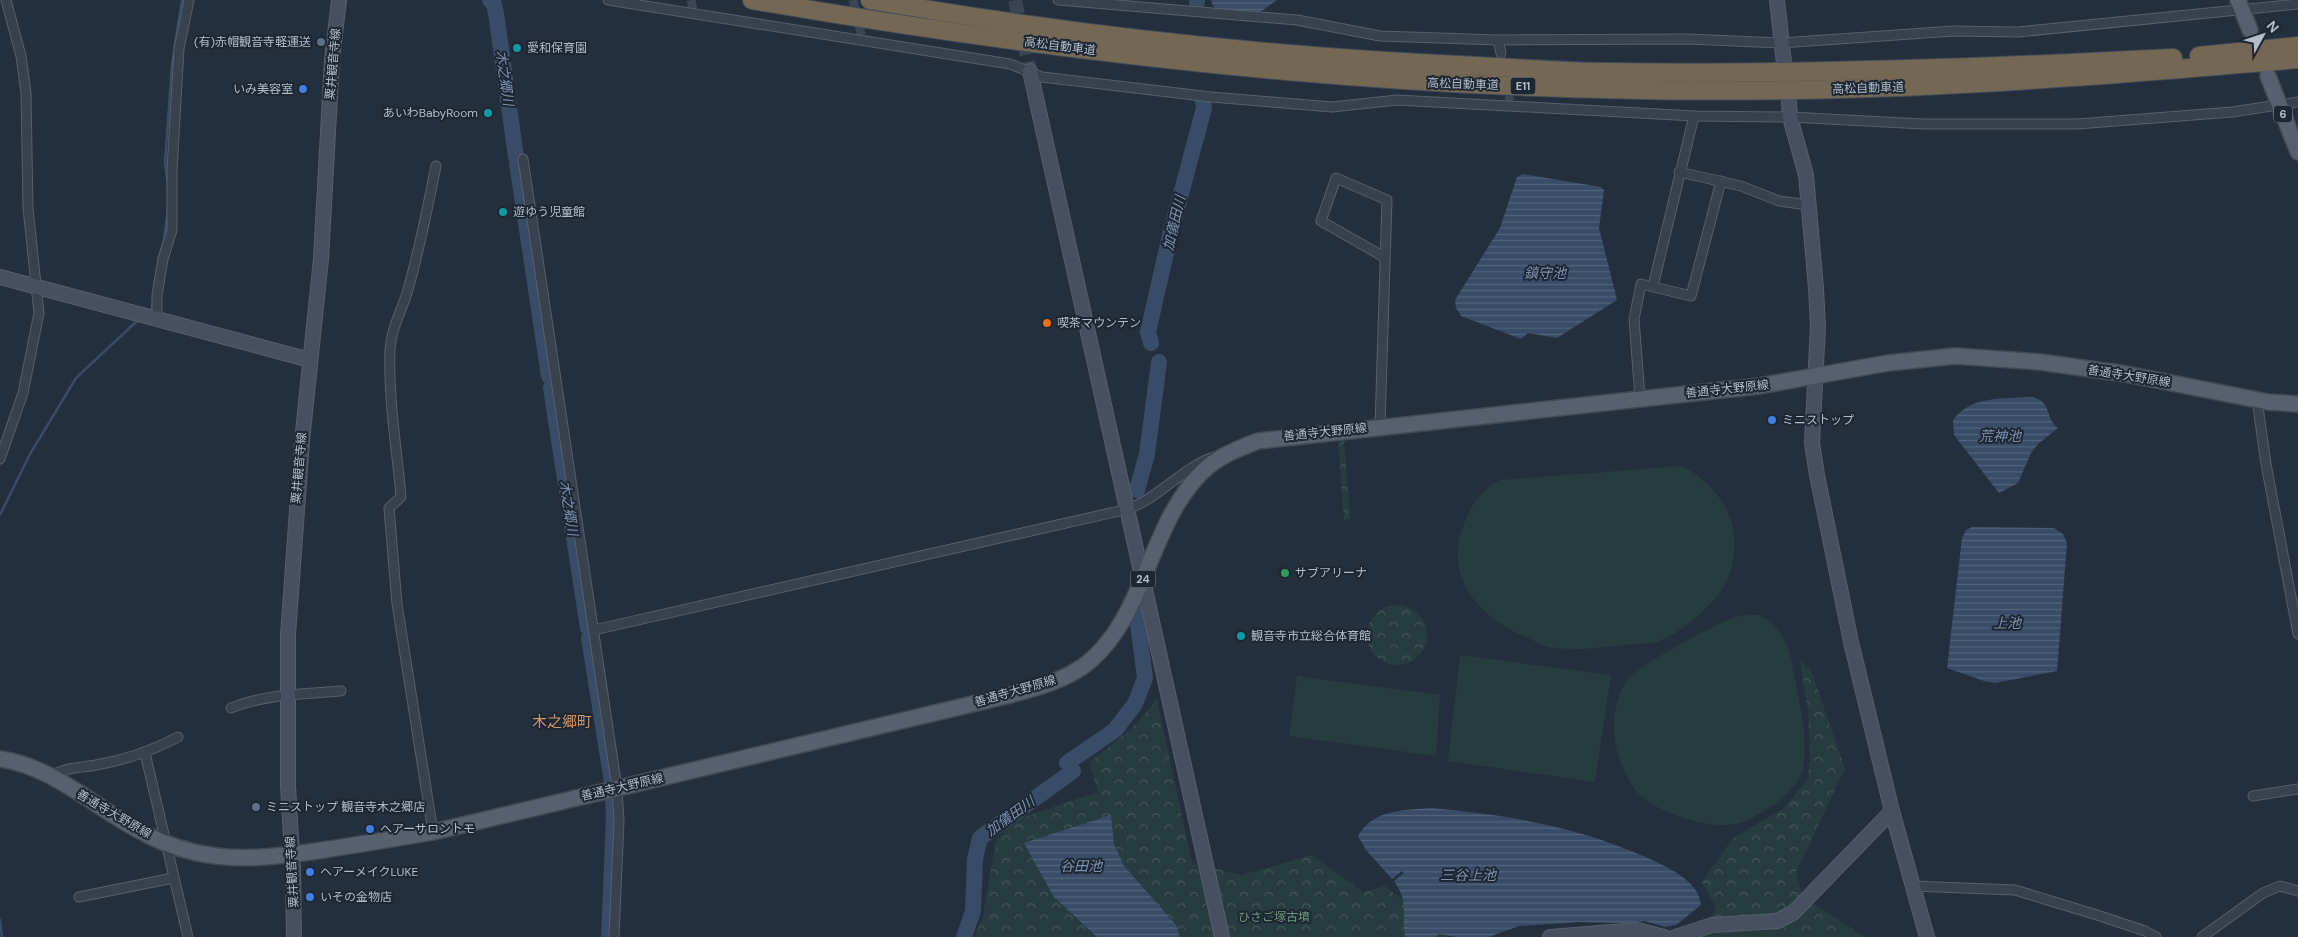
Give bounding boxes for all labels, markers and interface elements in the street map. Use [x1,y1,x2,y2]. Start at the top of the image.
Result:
north arrow [2238,10,2288,60]
text: N [2263,17,2283,36]
street label: 粟井観音寺線 [322,27,344,101]
place label: (有)赤帽観音寺軽運送 [194,34,311,50]
street label: 高松自動車道 [1023,34,1097,58]
marker: (有)赤帽観音寺軽運送 [315,36,327,48]
place label: 愛和保育園 [527,40,587,56]
marker: 愛和保育園 [511,42,523,54]
water label: 木之郷川 [492,49,518,109]
street label: 高松自動車道 [1427,75,1499,93]
road number: E11 [1510,78,1536,94]
street label: 高松自動車道 [1832,79,1904,97]
place label: いみ美容室 [233,81,293,97]
marker: いみ美容室 [297,83,309,95]
place label: あいわBabyRoom [383,105,478,121]
road number: 6 [2274,106,2292,122]
marker: あいわBabyRoom [482,107,494,119]
water label: 加儀田川 [1159,192,1190,252]
place label: 遊ゆう児童館 [513,204,585,220]
marker: 遊ゆう児童館 [497,206,509,218]
water label: 鎮守池 [1524,264,1568,282]
place label: 喫茶マウンテン [1057,315,1141,331]
marker: 喫茶マウンテン [1041,317,1053,329]
street label: 善通寺大野原線 [2086,362,2172,390]
street label: 善通寺大野原線 [1684,377,1770,401]
place label: ミニストップ [1782,412,1854,428]
marker: ミニストップ [1766,414,1778,426]
street label: 善通寺大野原線 [1282,420,1368,444]
water label: 荒神池 [1979,427,2023,445]
street label: 粟井観音寺線 [288,431,310,505]
water label: 木之郷川 [556,479,583,539]
place label: サブアリーナ [1295,565,1367,581]
marker: サブアリーナ [1279,567,1291,579]
road number: 24 [1130,570,1156,588]
water label: 上池 [1993,614,2023,632]
place label: 観音寺市立総合体育館 [1251,628,1371,644]
marker: 観音寺市立総合体育館 [1235,630,1247,642]
street label: 善通寺大野原線 [972,672,1058,710]
district label: 木之郷町 [532,712,592,732]
street label: 善通寺大野原線 [579,770,665,804]
street label: 善通寺大野原線 [74,786,154,842]
water label: 加儀田川 [982,791,1040,840]
place label: ミニストップ 観音寺木之郷店 [266,799,425,815]
marker: ミニストップ 観音寺木之郷店 [250,801,262,813]
place label: ヘアーサロントモ [380,821,475,837]
marker: ヘアーサロントモ [364,823,376,835]
street label: 粟井観音寺線 [282,836,302,908]
water label: 谷田池 [1060,857,1104,875]
place label: ヘアーメイクLUKE [320,864,418,880]
marker: ヘアーメイクLUKE [304,866,316,878]
water label: 三谷上池 [1440,866,1498,884]
place label: いその金物店 [320,889,392,905]
marker: いその金物店 [304,891,316,903]
park label: ひさご塚古墳 [1238,909,1310,925]

